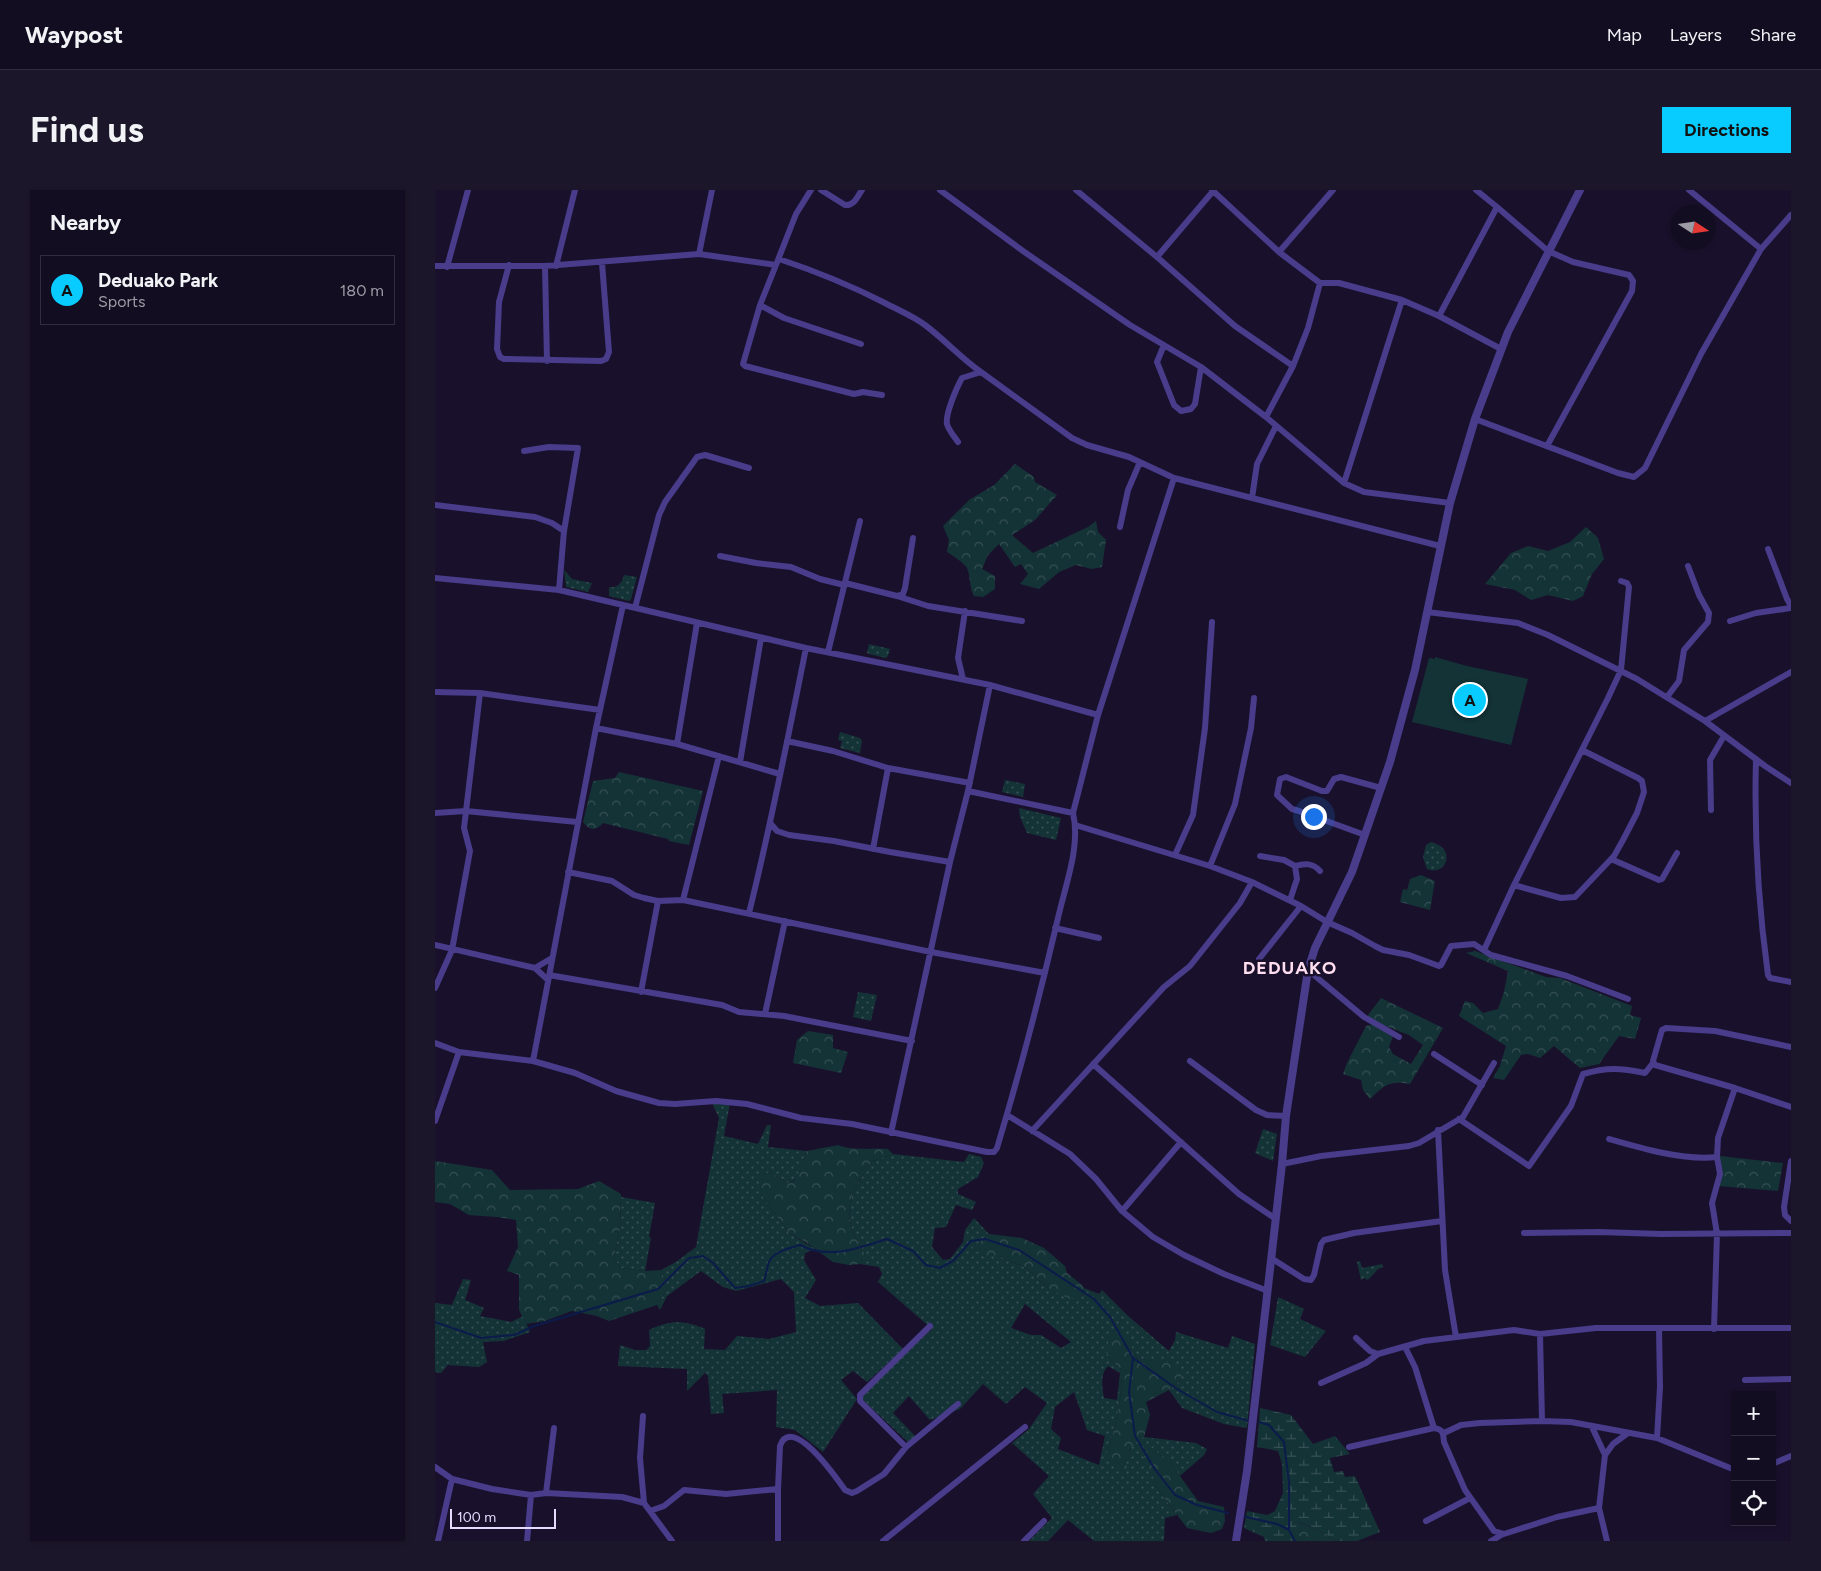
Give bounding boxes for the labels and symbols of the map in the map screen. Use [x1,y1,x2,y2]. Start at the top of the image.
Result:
north arrow [1671,205,1716,250]
pin: A [1454,681,1486,719]
your location [1301,804,1327,830]
district label: DEDUAKO [1243,957,1337,979]
scale bar [450,1506,556,1529]

